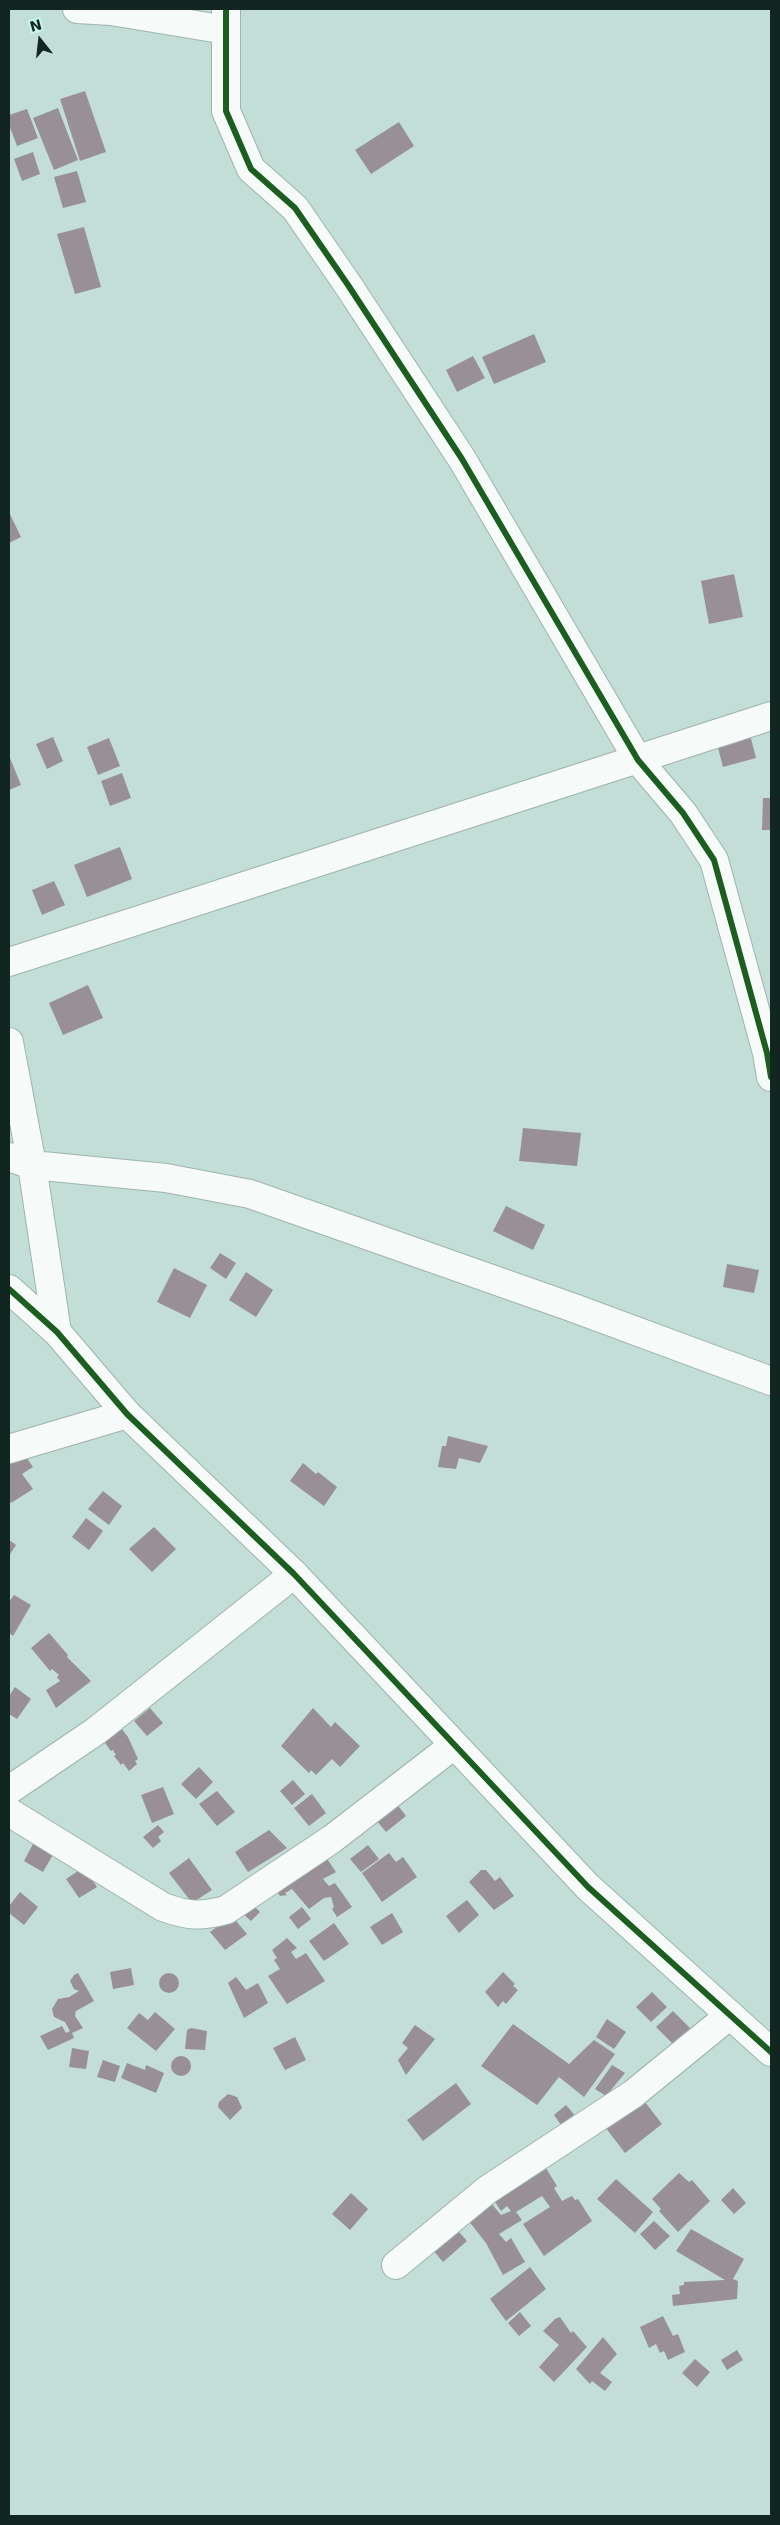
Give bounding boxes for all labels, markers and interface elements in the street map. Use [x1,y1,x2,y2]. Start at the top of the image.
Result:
north arrow [15,15,65,65]
text: N [28,16,44,35]

